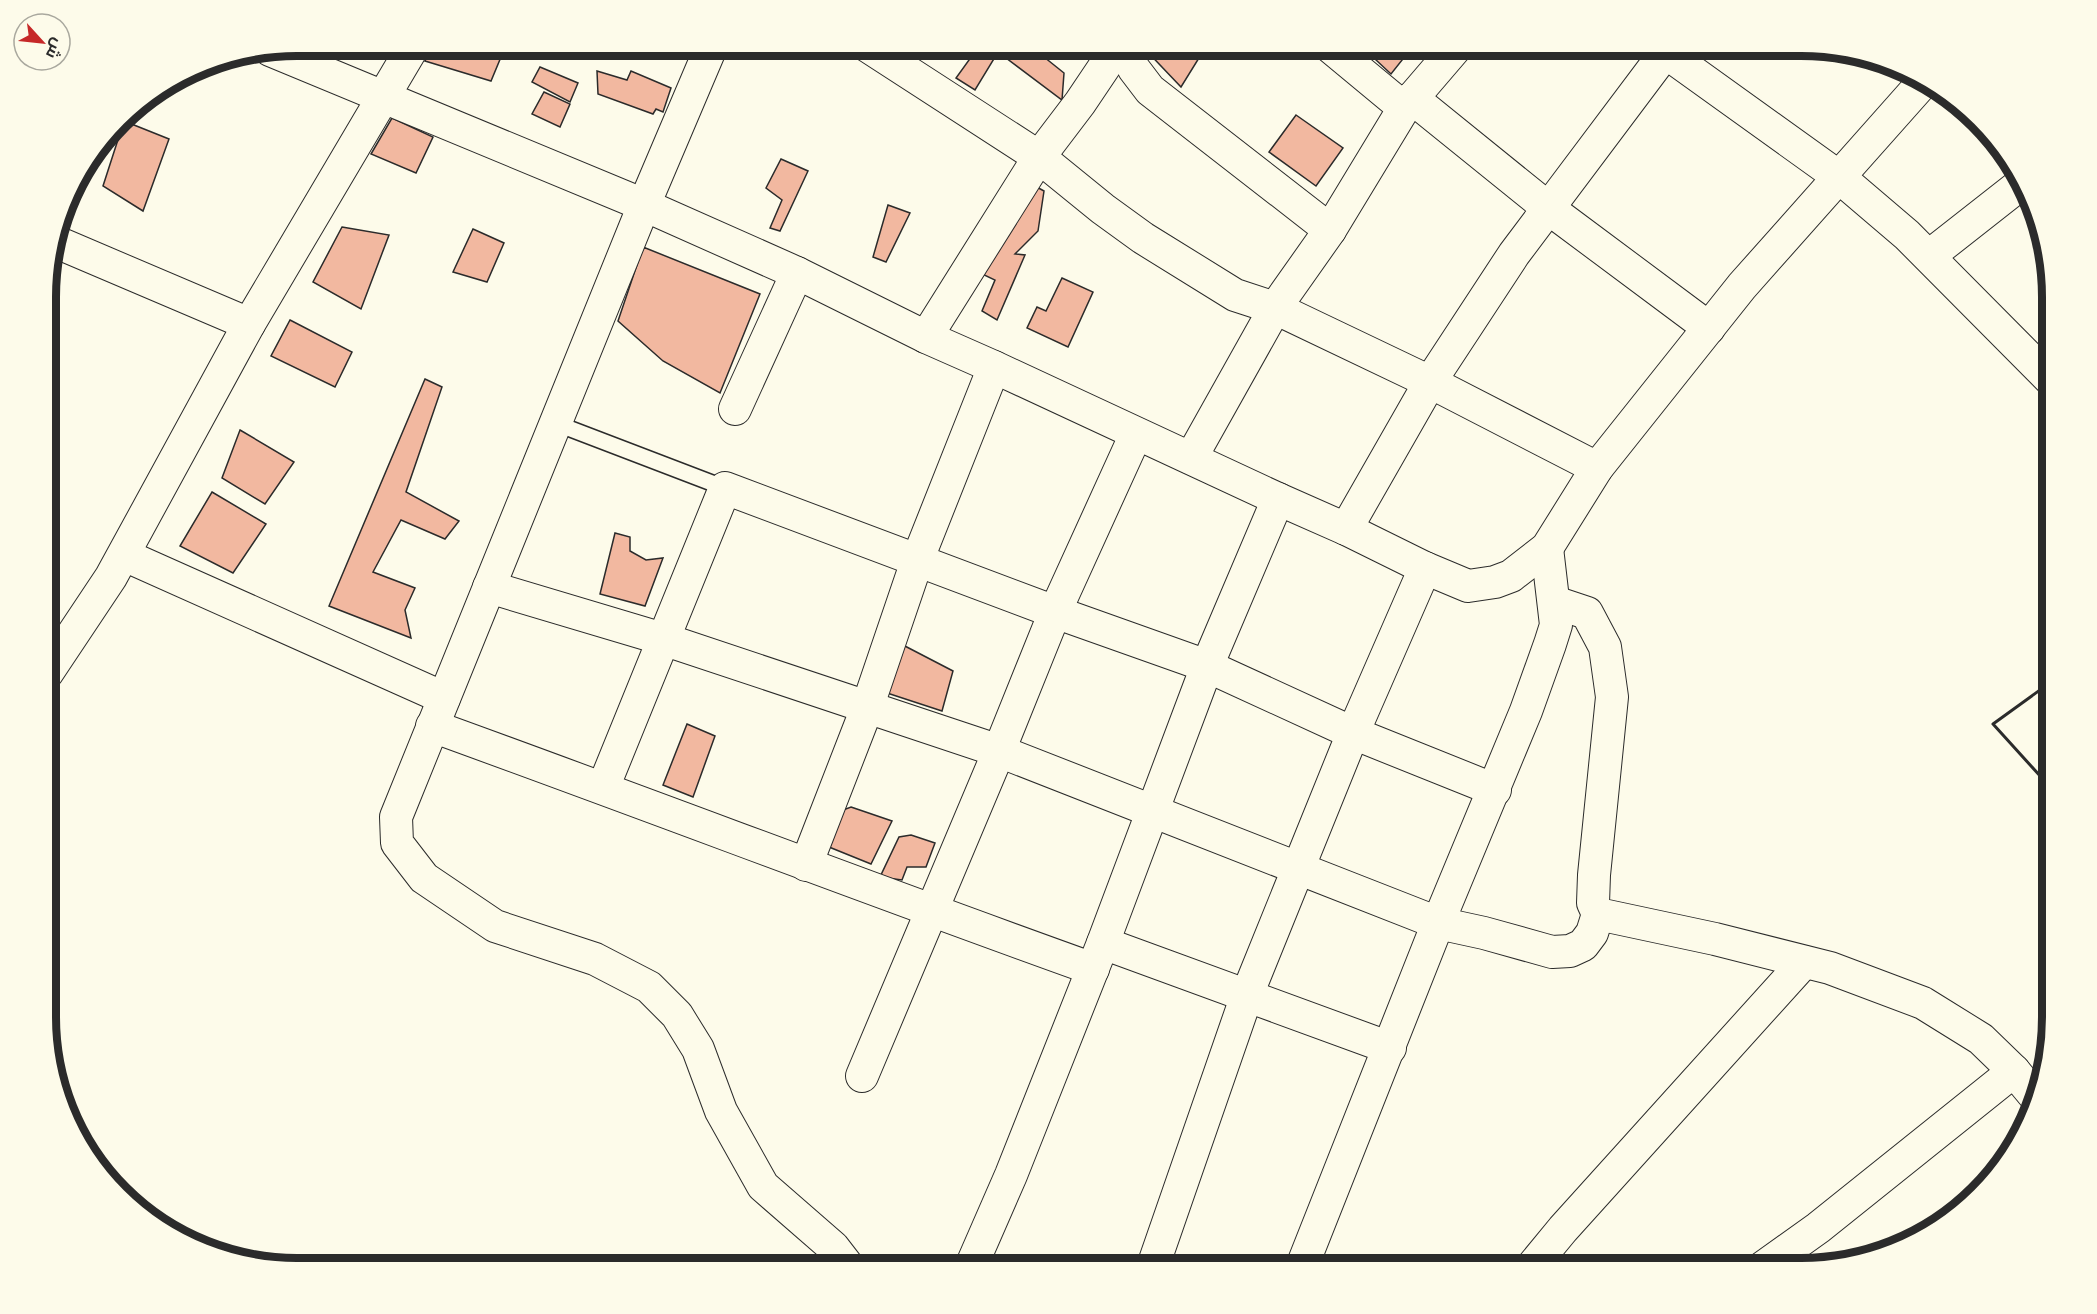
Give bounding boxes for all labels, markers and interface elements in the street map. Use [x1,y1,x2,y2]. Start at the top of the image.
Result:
north arrow [12,12,72,72]
text: ش [42,35,68,62]

